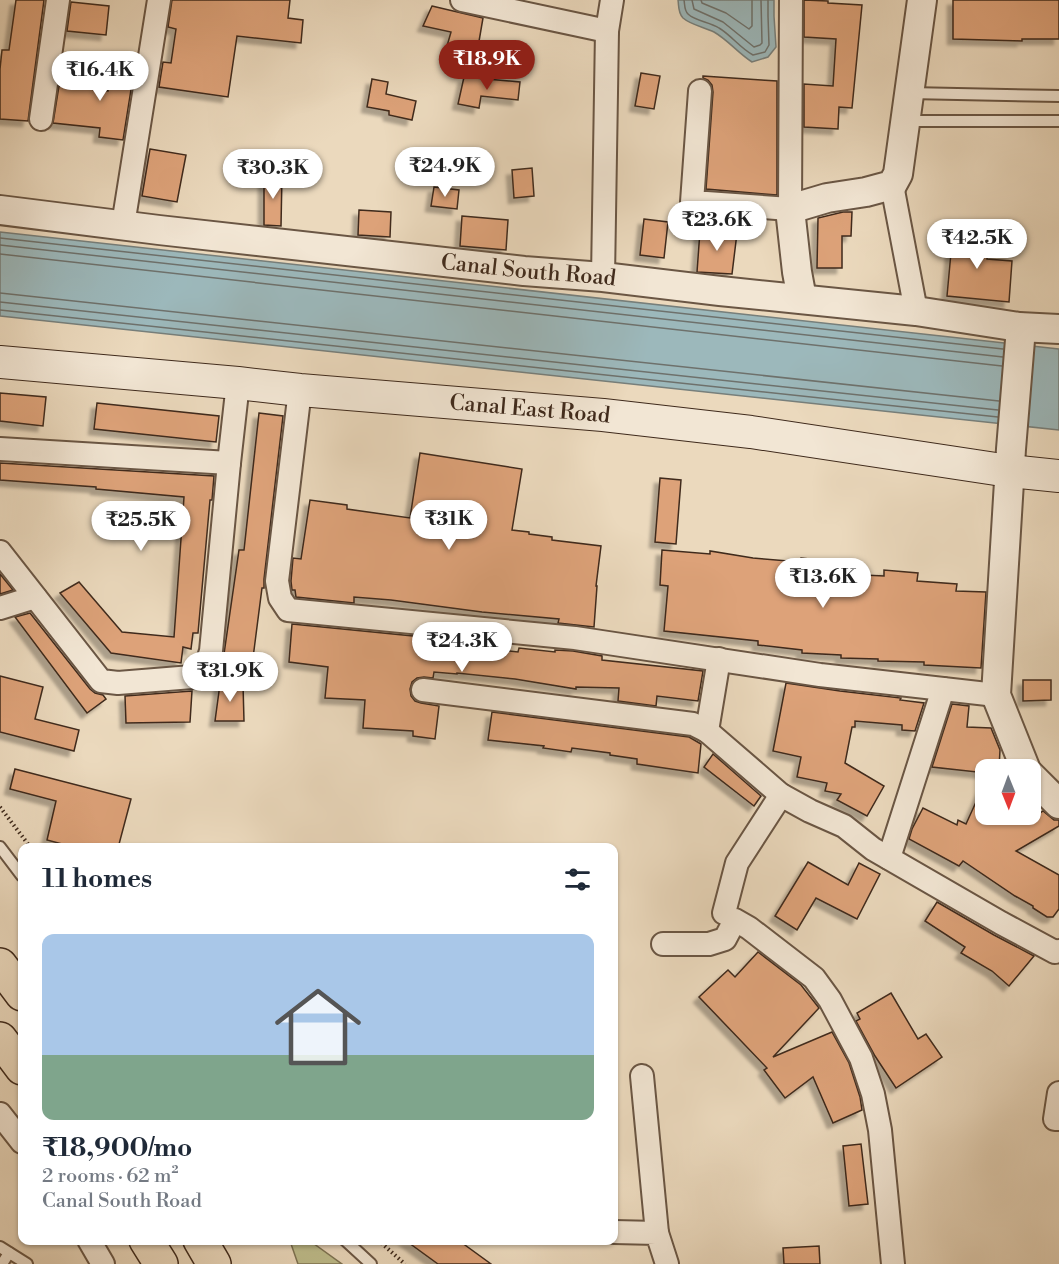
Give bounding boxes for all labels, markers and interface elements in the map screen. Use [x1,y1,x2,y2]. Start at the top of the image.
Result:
pin: ₹18.9K [438,40,536,91]
text: ₹18.9K [453,47,521,72]
pin: ₹16.4K [51,51,149,102]
text: ₹16.4K [66,58,134,83]
pin: ₹24.9K [396,147,494,198]
pin: ₹30.3K [224,149,322,200]
text: ₹24.9K [409,154,481,179]
text: ₹30.3K [237,156,309,181]
pin: ₹23.6K [668,201,766,252]
text: ₹23.6K [682,208,752,233]
pin: ₹42.5K [928,219,1026,270]
text: ₹42.5K [941,226,1013,251]
street label: Canal South Road [439,248,618,292]
street label: Canal East Road [448,389,612,429]
pin: ₹31K [413,500,485,551]
pin: ₹25.5K [92,501,190,552]
text: ₹31K [424,507,474,532]
text: ₹25.5K [105,508,177,533]
pin: ₹13.6K [774,558,872,609]
text: ₹13.6K [789,565,857,590]
pin: ₹24.3K [413,622,511,673]
text: ₹24.3K [426,629,498,654]
pin: ₹31.9K [181,652,279,703]
text: ₹31.9K [196,659,264,684]
north arrow [975,759,1041,825]
map controls [975,759,1041,825]
text: 11 homes [42,863,152,895]
icon: filters [561,863,594,896]
icon: home [264,973,372,1081]
text: ₹18,900/mo [42,1132,192,1164]
text: 2 rooms · 62 m² [42,1164,178,1189]
text: Canal South Road [42,1189,202,1214]

